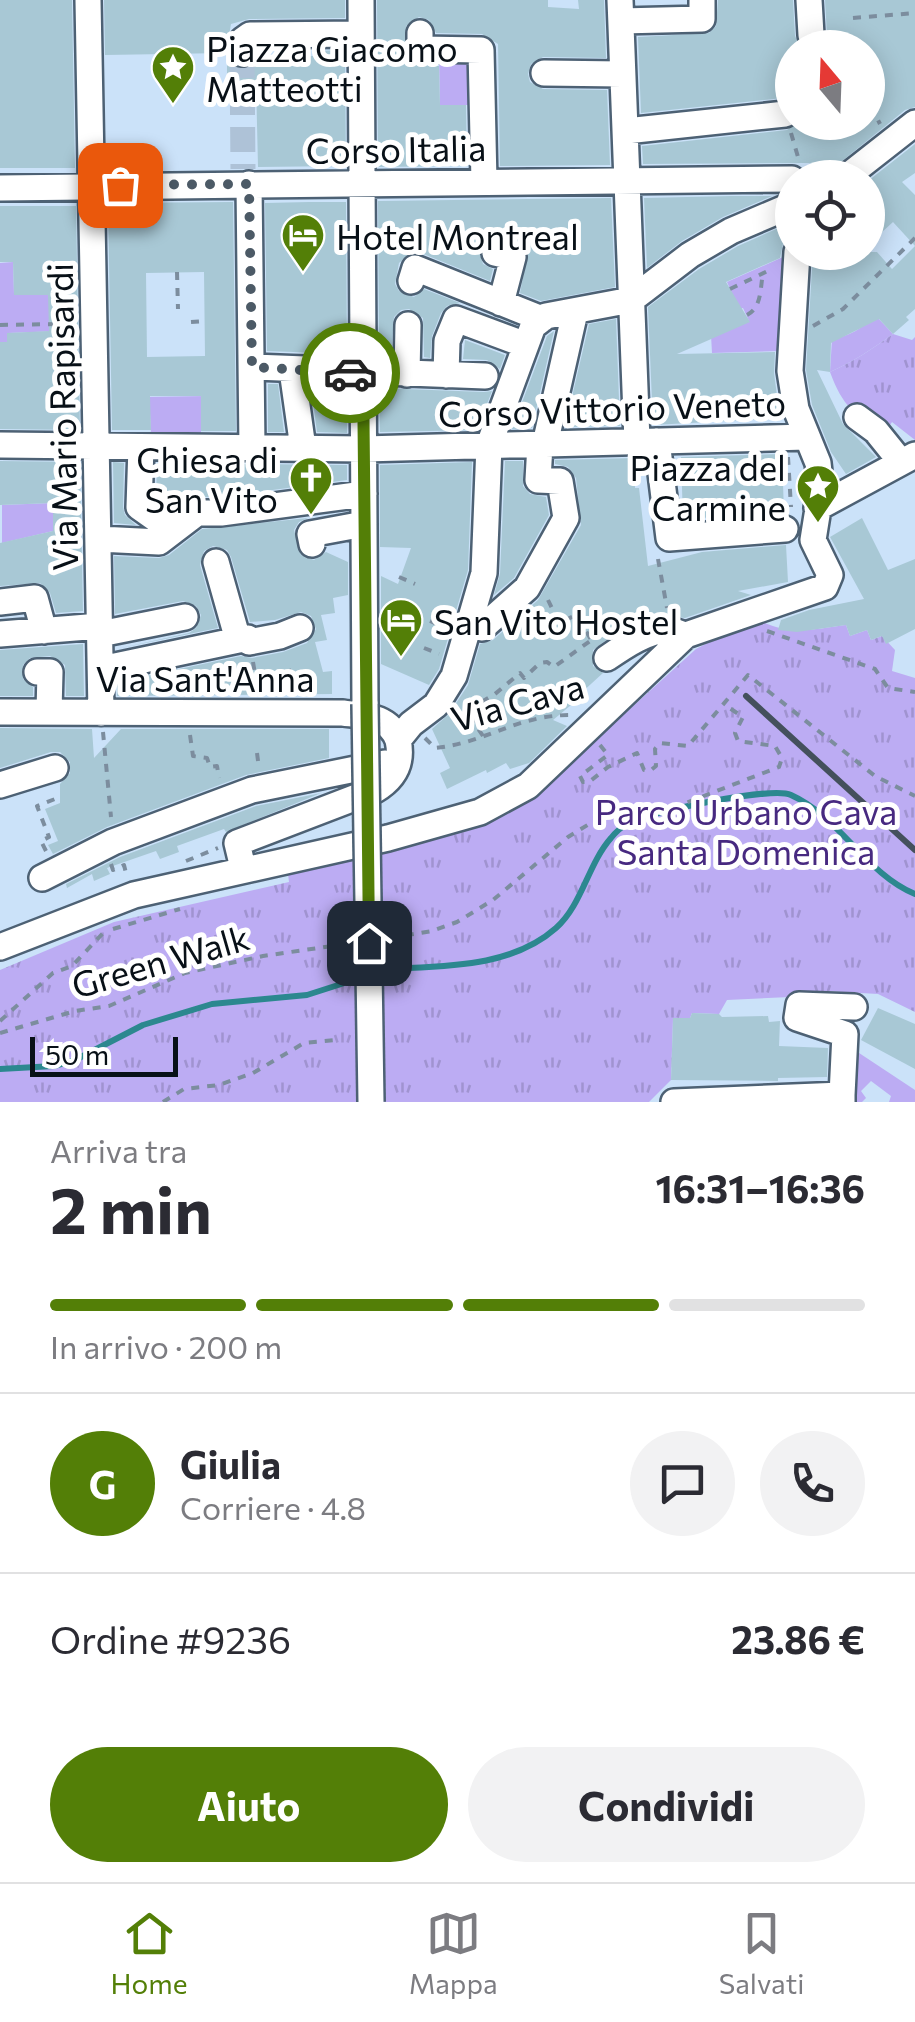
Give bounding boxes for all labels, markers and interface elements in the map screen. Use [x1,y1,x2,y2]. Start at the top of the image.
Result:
place label: Piazza Giacomo Matteotti [206,26,458,109]
north arrow [775,30,885,140]
map controls [775,30,885,270]
place icon: Piazza Giacomo Matteotti [150,44,196,105]
street label: Corso Italia [305,125,487,171]
pin [78,143,163,228]
icon: bag [93,158,148,213]
button: locate [775,160,885,270]
hotel icon: Hotel Montreal [280,212,326,273]
place label: Hotel Montreal [336,214,579,257]
street label: Via Mario Rapisardi [37,263,85,571]
courier [300,323,400,423]
icon: car [323,346,378,401]
street label: Corso Vittorio Veneto [437,379,787,435]
place label: Chiesa di San Vito [136,437,278,520]
place label: Piazza del Carmine [629,445,786,528]
church icon: Chiesa di San Vito [288,455,334,516]
place icon: Piazza del Carmine [795,463,841,524]
hotel icon: San Vito Hostel [378,597,424,658]
place label: San Vito Hostel [434,599,678,642]
street label: Via Sant'Anna [96,656,314,699]
street label: Via Cava [446,663,588,739]
park label: Parco Urbano Cava Santa Domenica [595,789,897,872]
pin [327,901,412,986]
street label: Green Walk [66,914,254,1006]
icon: home [342,916,397,971]
scale bar [30,1032,178,1076]
text: 50 m [45,1037,109,1071]
text: Arriva tra [50,1130,187,1170]
text: 16:31–16:36 [655,1164,865,1211]
text: 2 min [50,1168,212,1247]
text: In arrivo · 200 m [50,1326,282,1366]
button: chat [630,1431,735,1536]
button: phone [760,1431,865,1536]
text: Giulia [180,1440,281,1487]
text: G [89,1460,116,1507]
text: Corriere · 4.8 [180,1487,366,1527]
text: Ordine #9236 [50,1615,291,1662]
text: 23.86 € [731,1615,865,1662]
button: Aiuto [50,1747,448,1862]
button: Condividi [468,1747,865,1862]
tab: Home [111,1906,188,2000]
tab: Mappa [409,1906,498,2000]
tab: Salvati [719,1906,804,2000]

